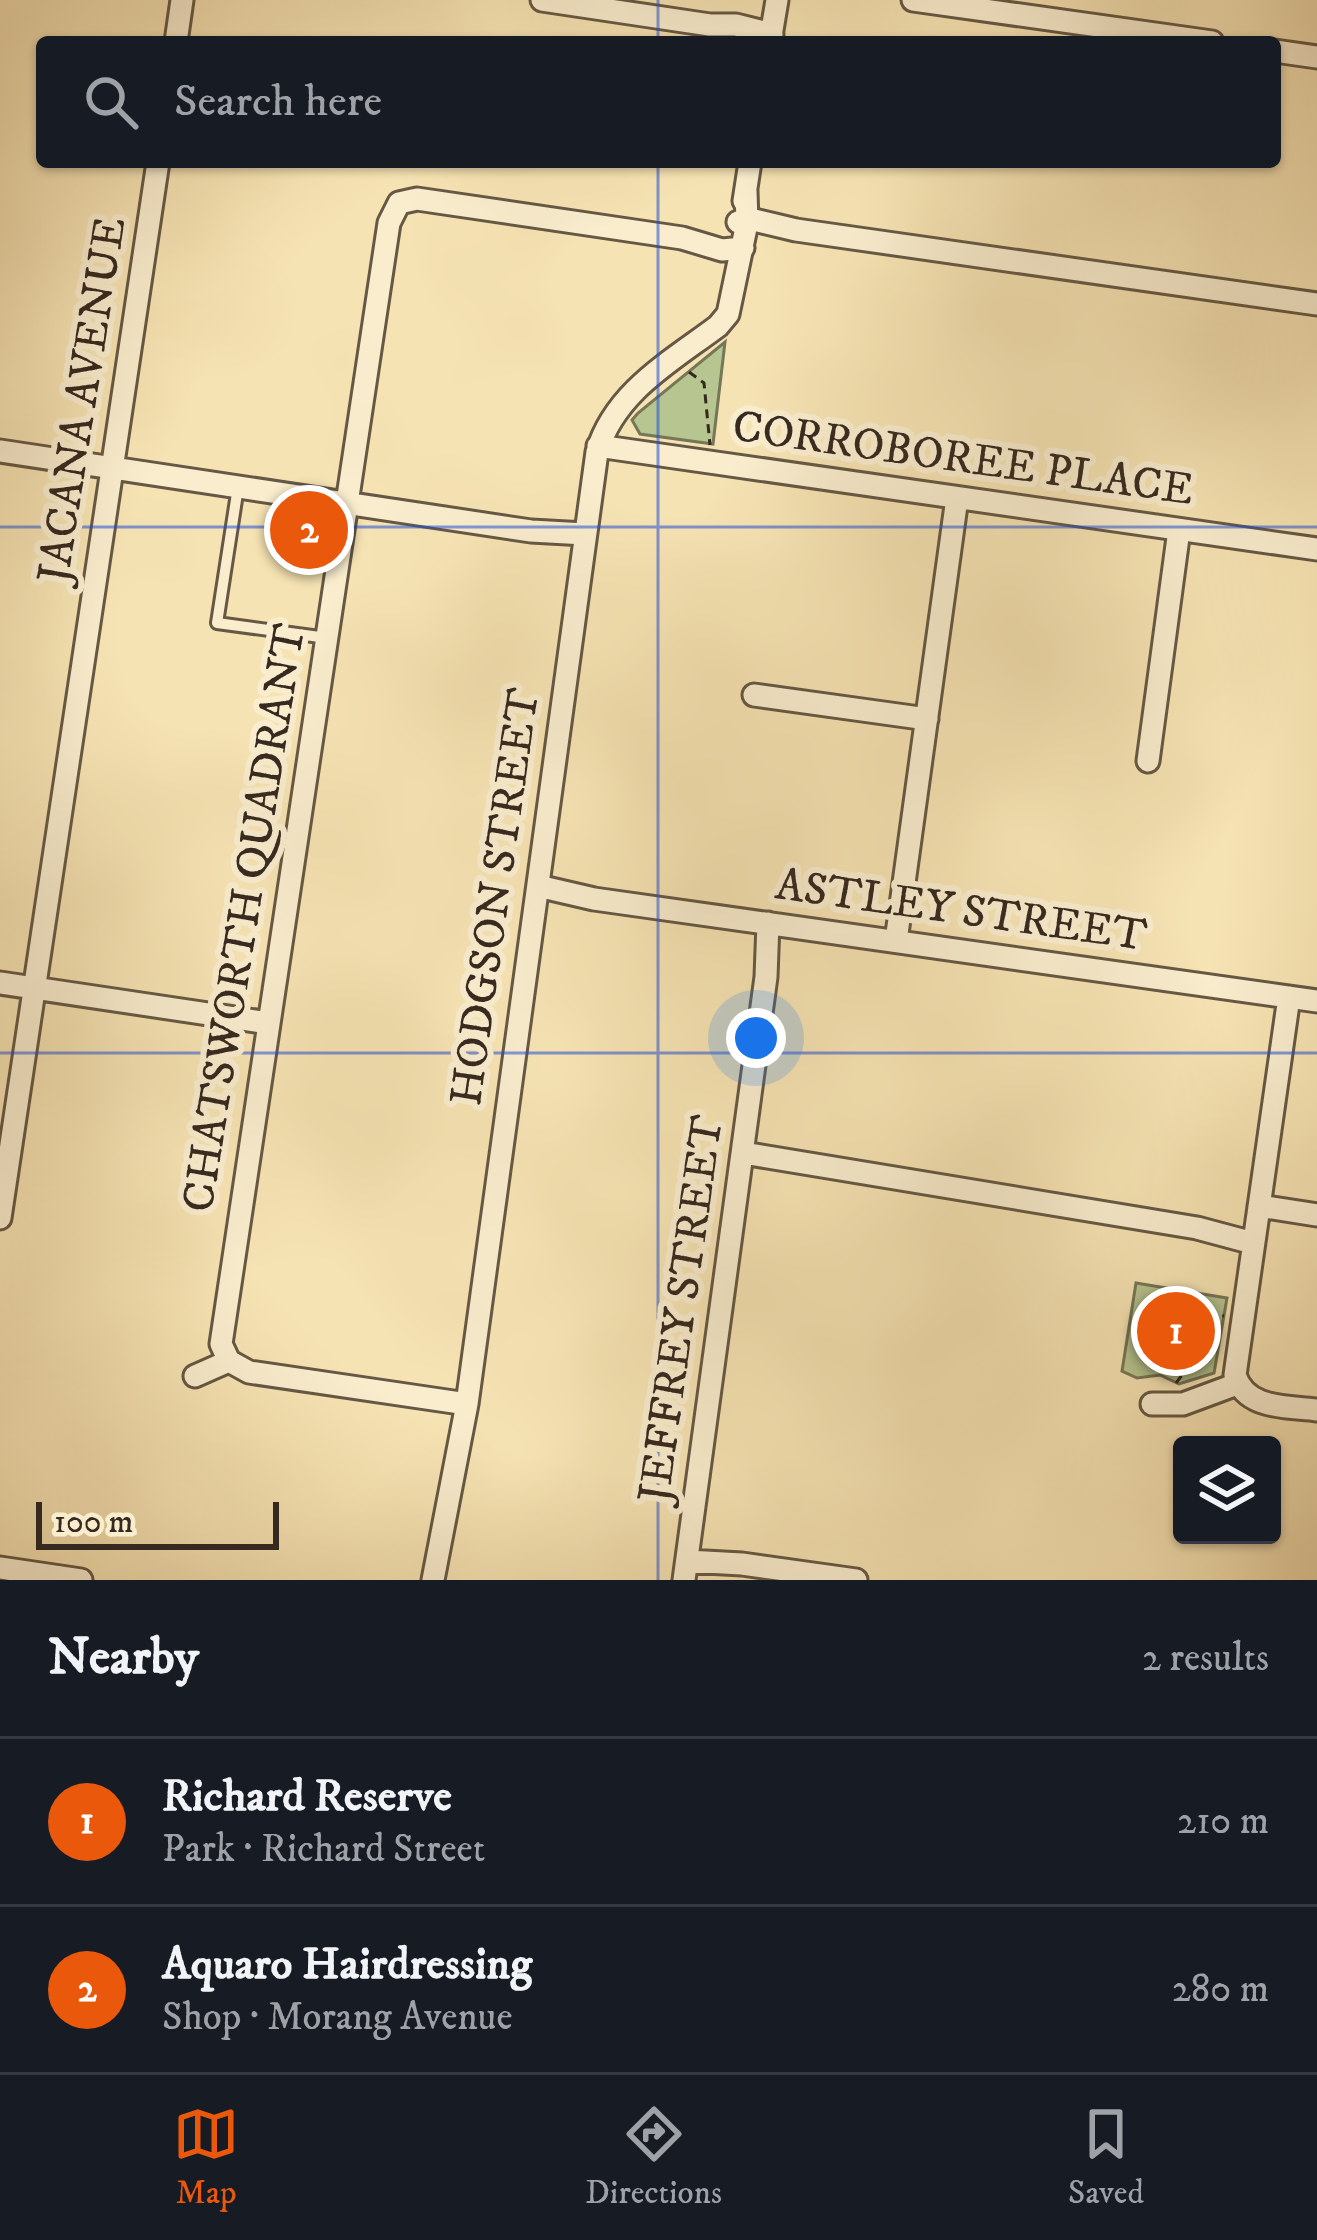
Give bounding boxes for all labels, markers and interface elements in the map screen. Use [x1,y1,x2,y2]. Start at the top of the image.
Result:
search box [36,36,1281,168]
icon: search [78,69,144,135]
text: Search here [174,74,382,130]
street label: JACANA AVENUE [26,213,140,591]
street label: CORROBOREE PLACE [729,399,1197,519]
pin: 2 [270,485,348,575]
street label: CHATSWORTH QUADRANT [171,620,319,1216]
street label: HODGSON STREET [439,685,553,1109]
street label: ASTLEY STREET [772,857,1150,965]
your location [726,1008,786,1068]
street label: JEFFREY STREET [627,1112,737,1510]
pin: 1 [1137,1286,1215,1376]
map controls [1173,1436,1281,1544]
button: layers [1173,1436,1281,1544]
scale bar [36,1496,279,1549]
text: 100 m [54,1502,133,1543]
text: Nearby [48,1626,199,1690]
text: 2 results [1142,1634,1269,1683]
text: Richard Reserve [162,1769,452,1825]
text: 1 [80,1797,94,1846]
text: 210 m [1177,1797,1269,1846]
text: Park · Richard Street [162,1825,485,1874]
text: Aquaro Hairdressing [162,1937,532,1993]
text: 2 [77,1965,97,2014]
text: 280 m [1172,1965,1269,2014]
text: Shop · Morang Avenue [162,1993,513,2042]
tab: Map [173,2101,239,2214]
tab: Directions [585,2101,722,2214]
tab: Saved [1068,2101,1144,2214]

